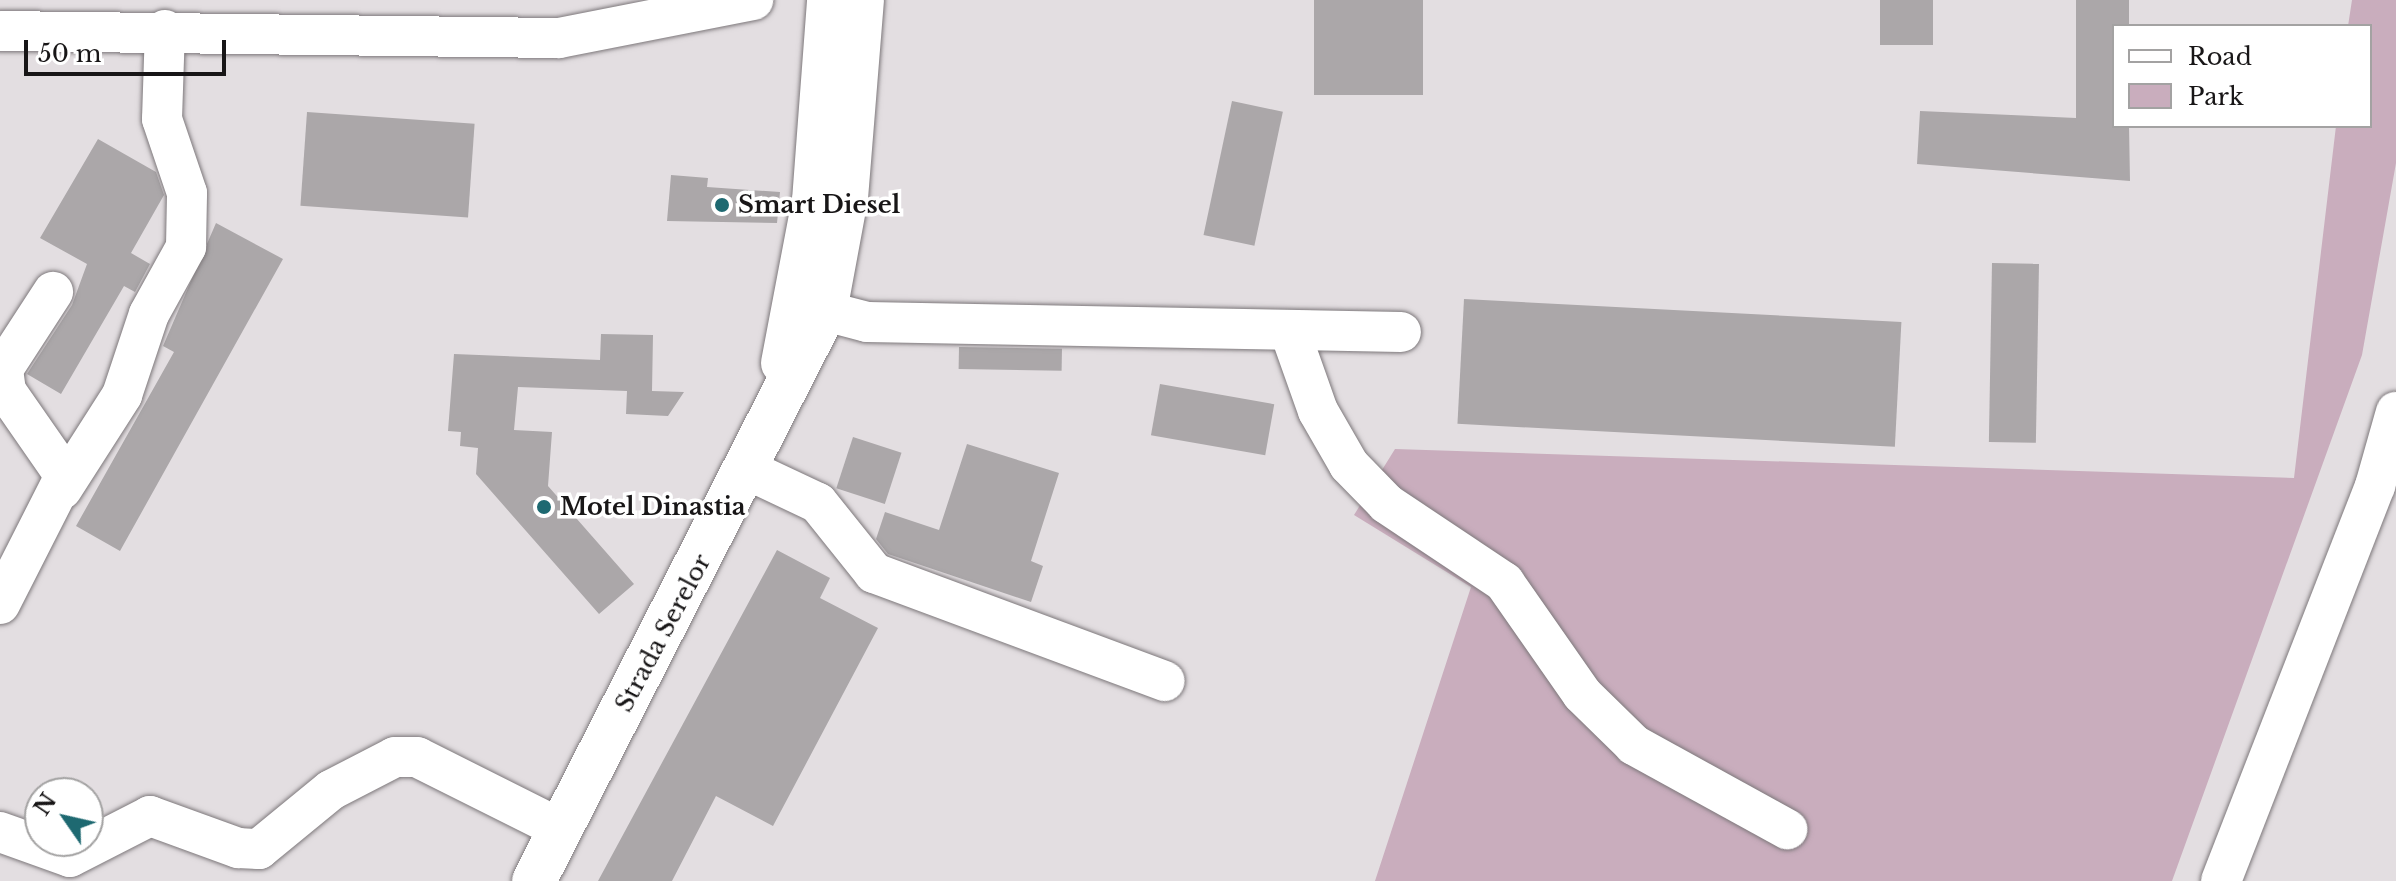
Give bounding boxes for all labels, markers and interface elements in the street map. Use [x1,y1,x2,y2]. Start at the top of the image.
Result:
scale bar [28,24,230,74]
legend [2112,24,2372,128]
text: 50 m [38,39,101,68]
text: Road [2188,42,2252,71]
text: Park [2188,82,2244,111]
place label: Smart Diesel [738,191,900,219]
marker: Smart Diesel [713,196,731,214]
place label: Motel Dinastia [560,493,746,521]
marker: Motel Dinastia [535,498,553,516]
street label: Strada Serelor [609,549,717,717]
north arrow [24,777,104,857]
text: N [28,788,62,821]

